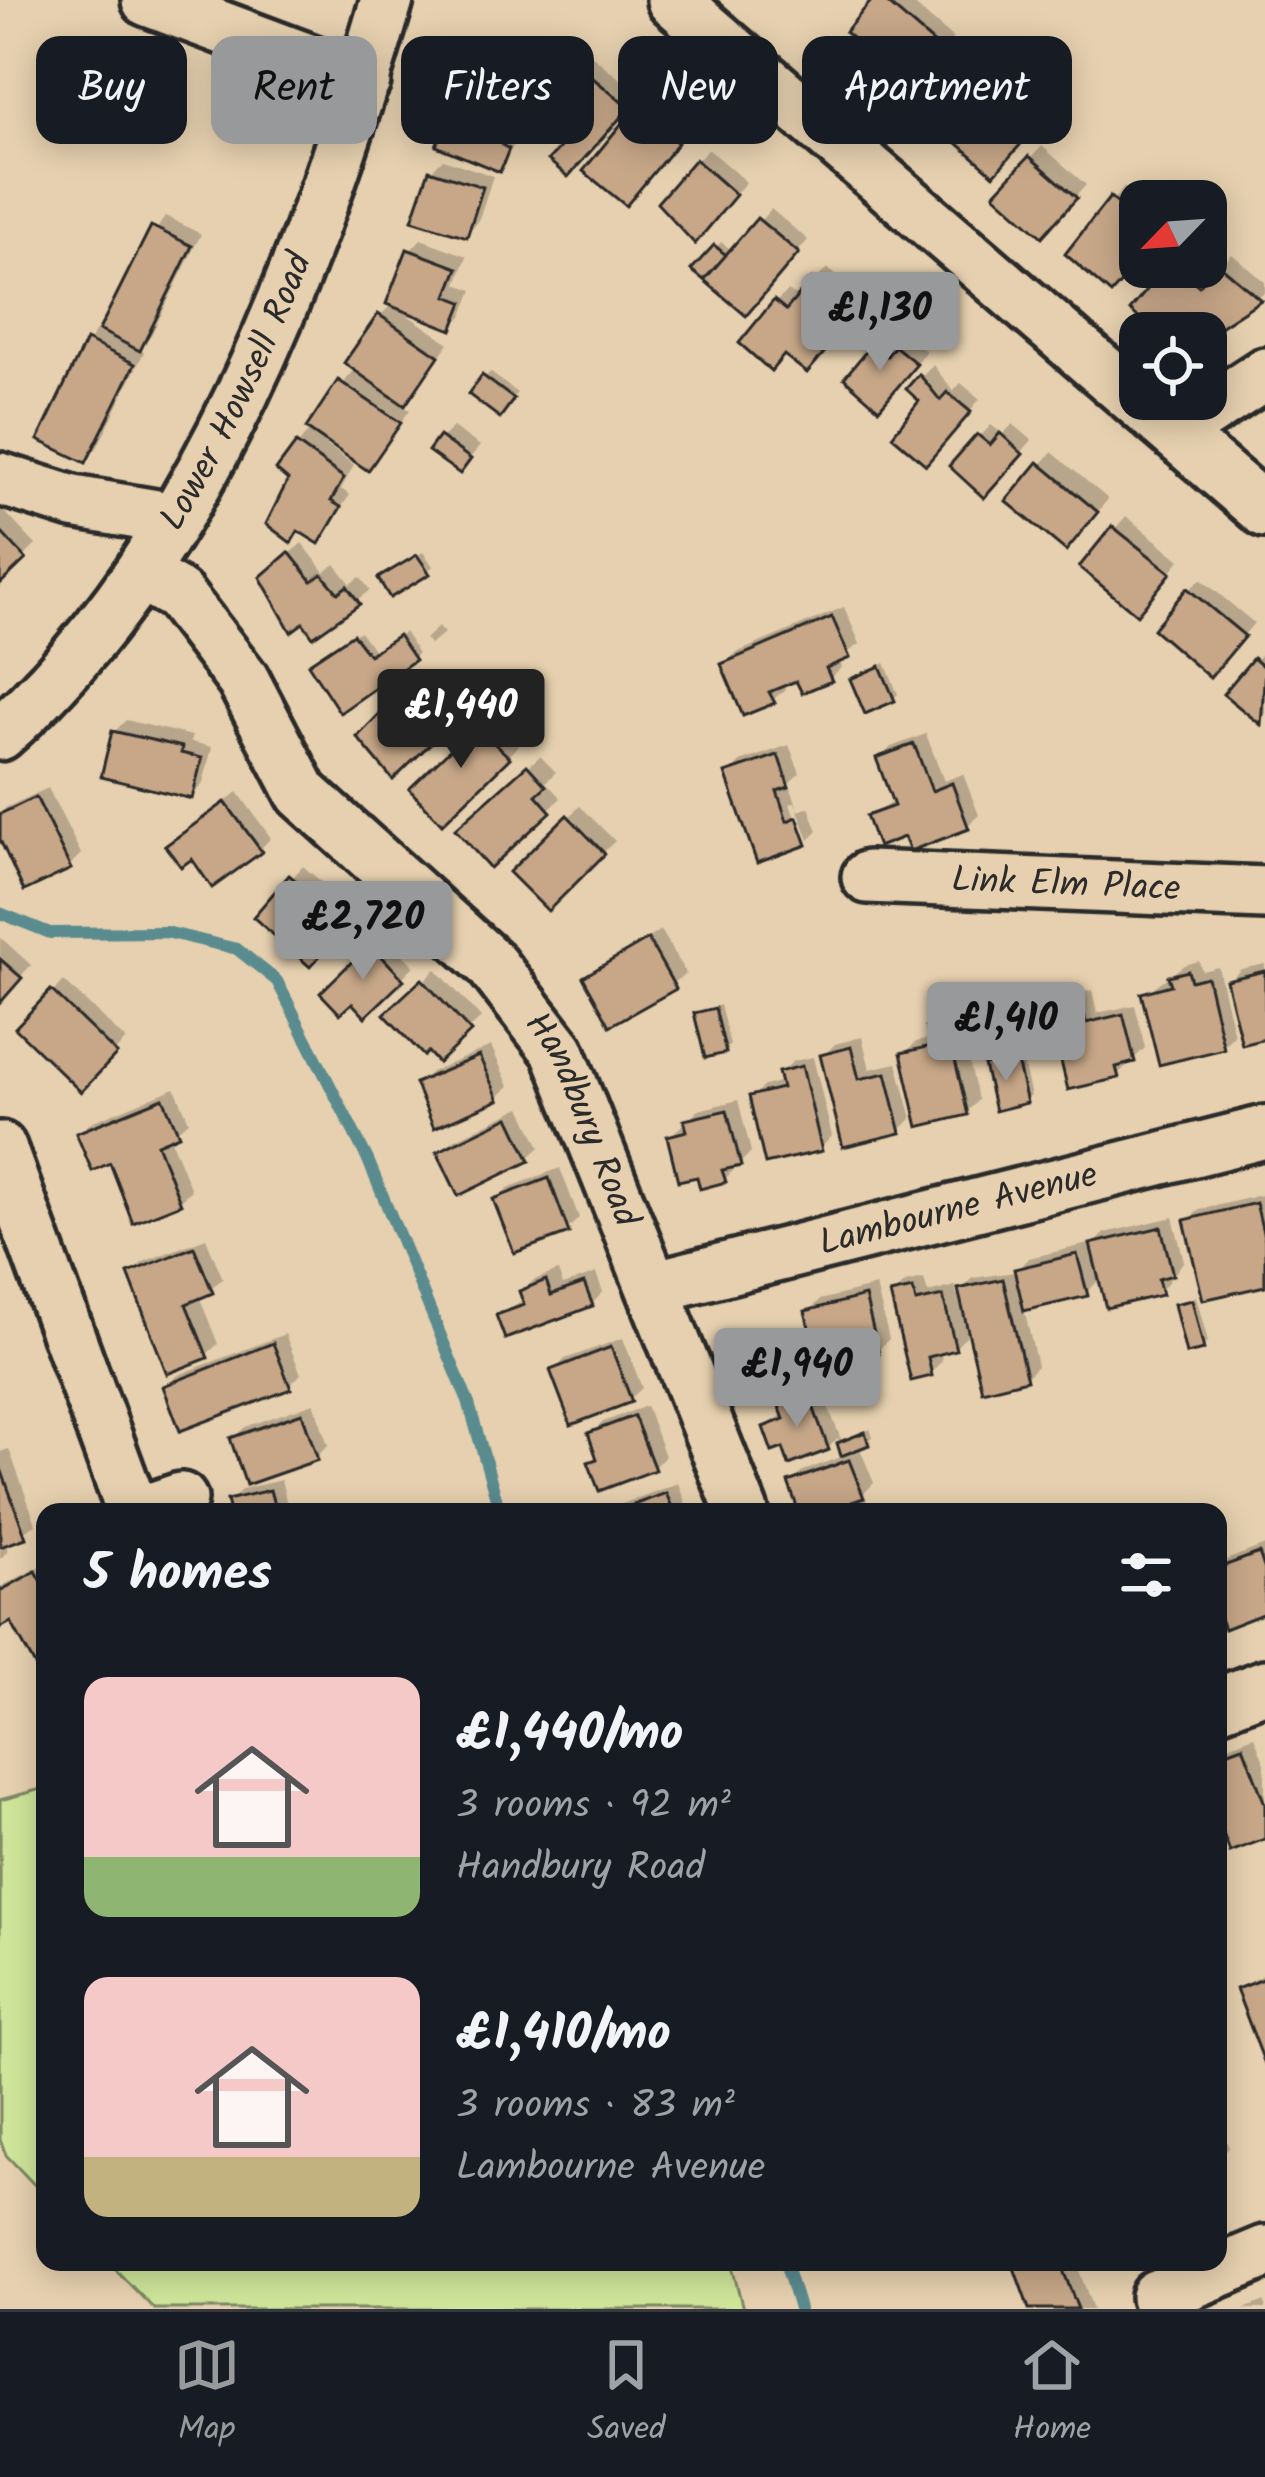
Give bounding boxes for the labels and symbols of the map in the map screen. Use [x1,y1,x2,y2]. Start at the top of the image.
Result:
north arrow [1119,180,1227,288]
street label: Lower Howsell Road [145,244,329,542]
pin: £1,130 [782,272,978,374]
pin: £1,440 [363,669,559,771]
street label: Link Elm Place [950,852,1182,918]
pin: £2,720 [265,881,461,983]
pin: £1,410 [908,982,1104,1084]
street label: Handbury Road [509,1000,654,1236]
street label: Lambourne Avenue [813,1147,1104,1272]
pin: £1,940 [699,1328,895,1430]

